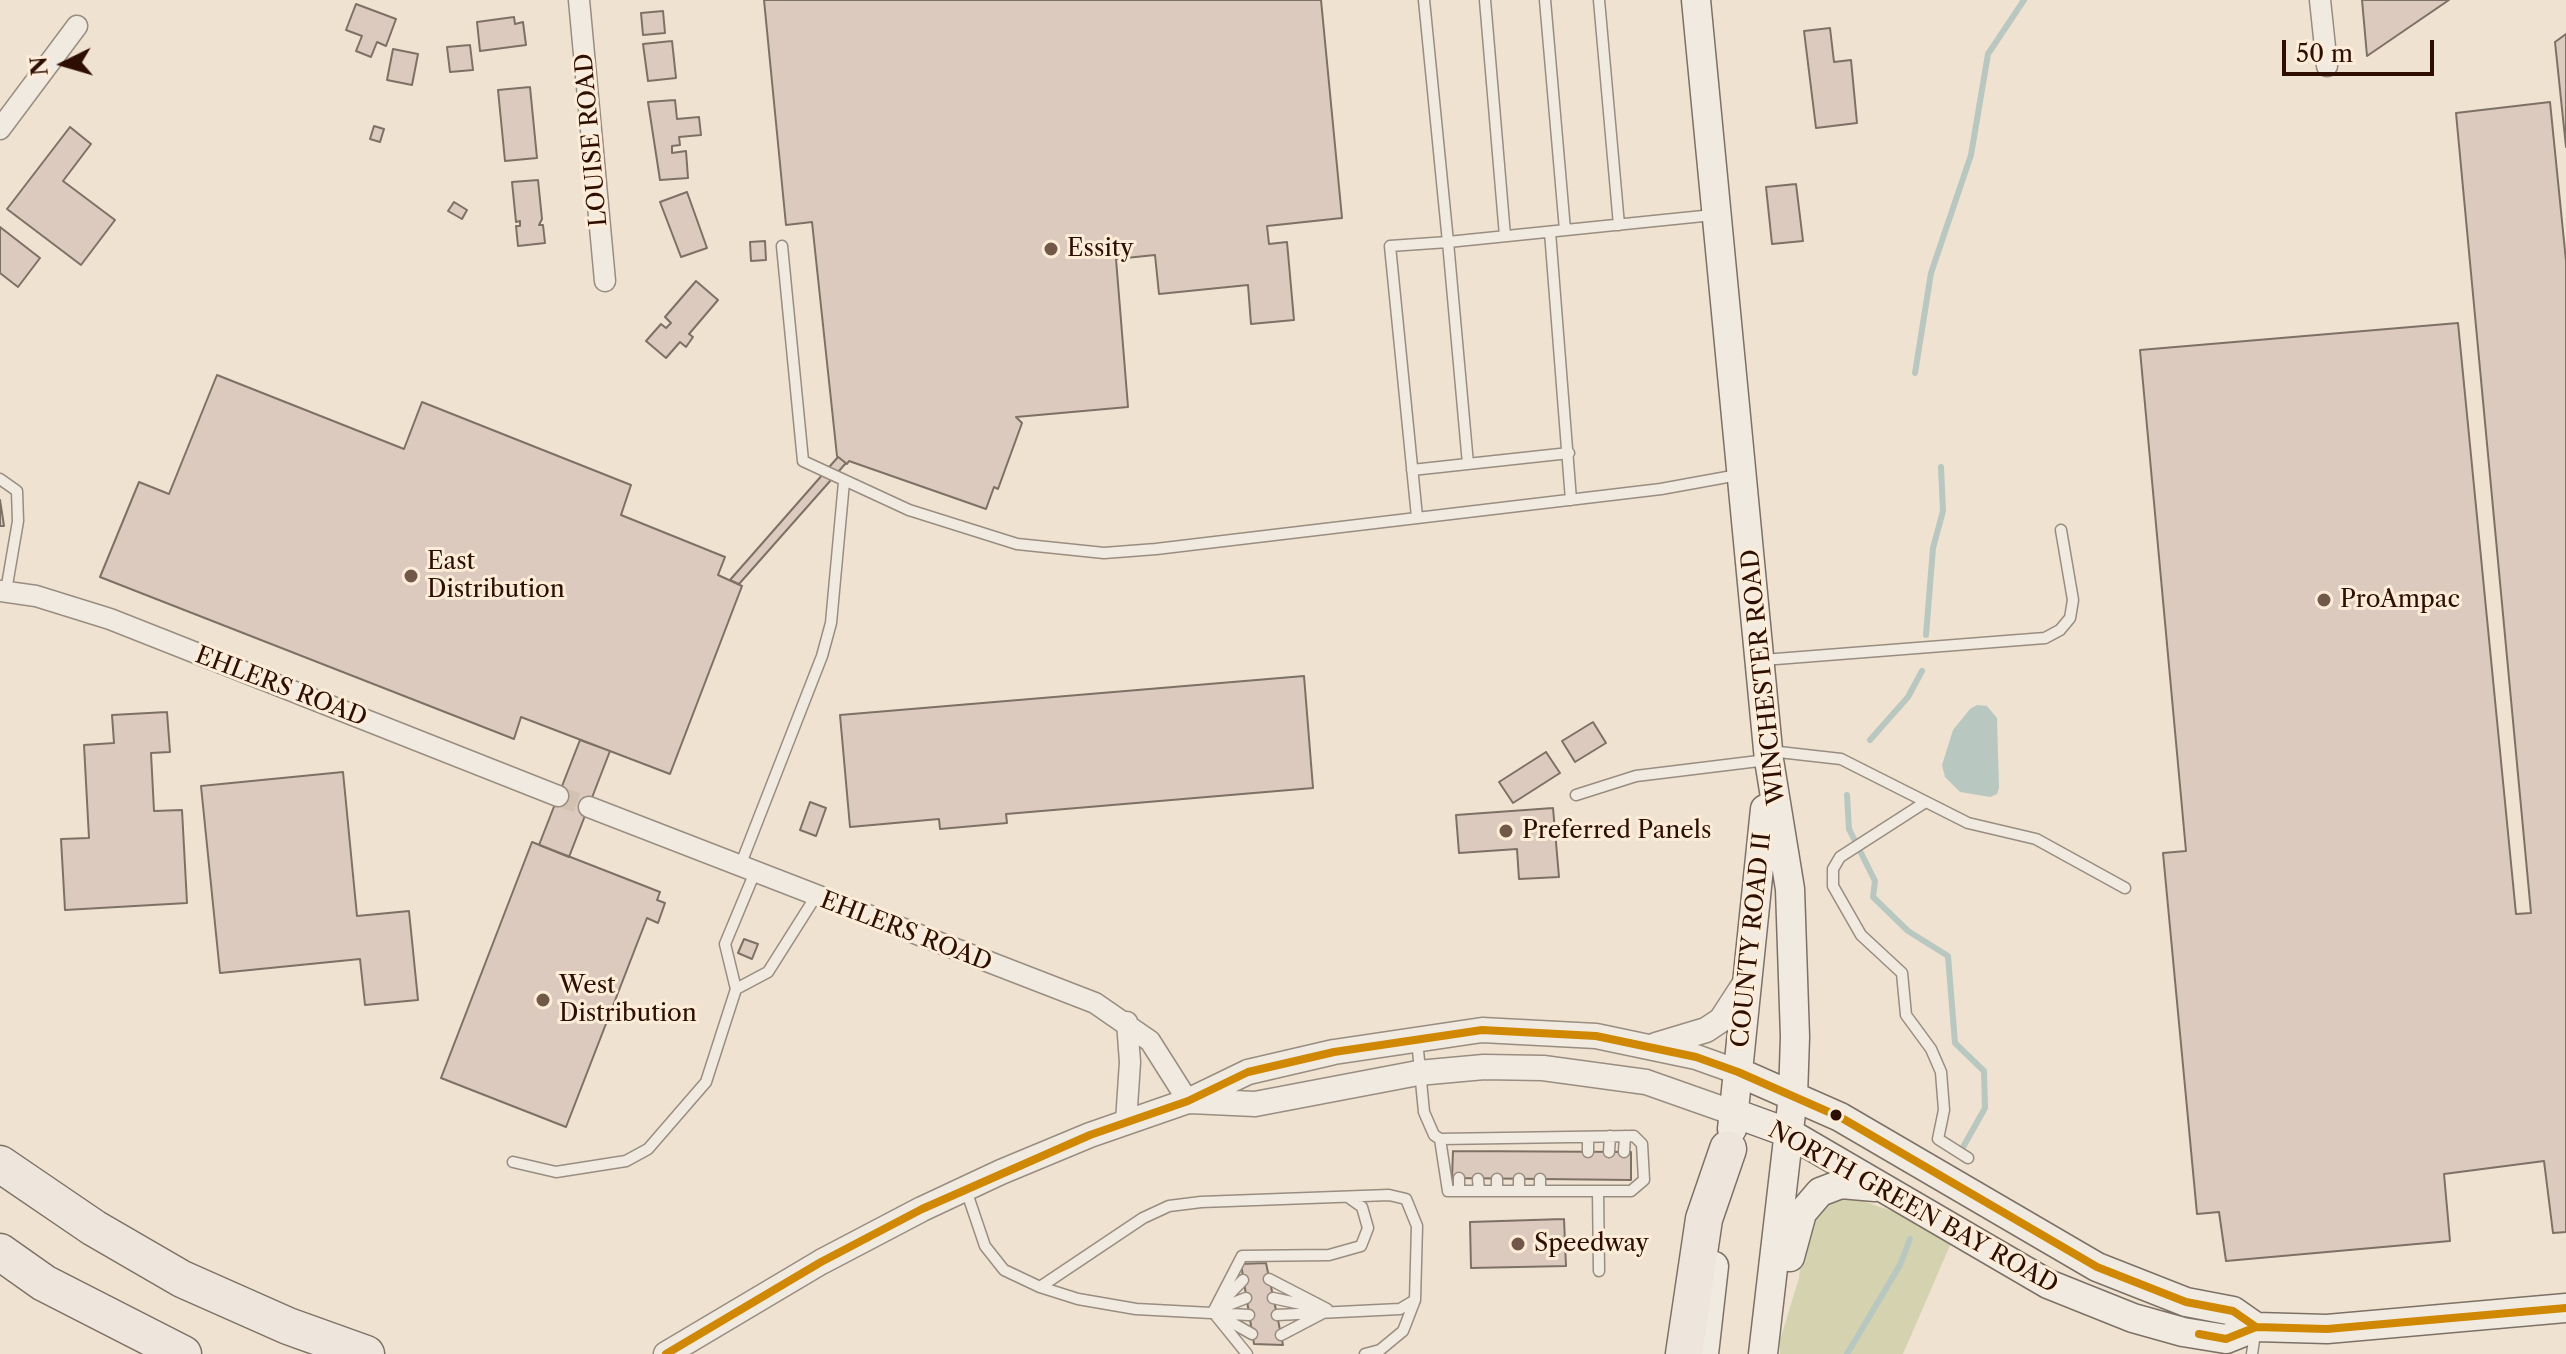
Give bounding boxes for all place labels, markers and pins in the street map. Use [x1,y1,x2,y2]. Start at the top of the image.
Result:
place label: Essity [1067,235,1134,263]
marker: Essity [1042,240,1060,258]
place label: East Distribution [427,548,565,604]
marker: East Distribution [402,567,420,585]
place label: ProAmpac [2340,586,2460,614]
marker: ProAmpac [2315,591,2333,609]
place label: Preferred Panels [1522,817,1711,845]
marker: Preferred Panels [1497,822,1515,840]
place label: West Distribution [559,972,697,1028]
marker: West Distribution [534,991,552,1009]
unlabelled marker [1828,1107,1844,1123]
place label: Speedway [1534,1230,1649,1258]
marker: Speedway [1509,1235,1527,1253]

